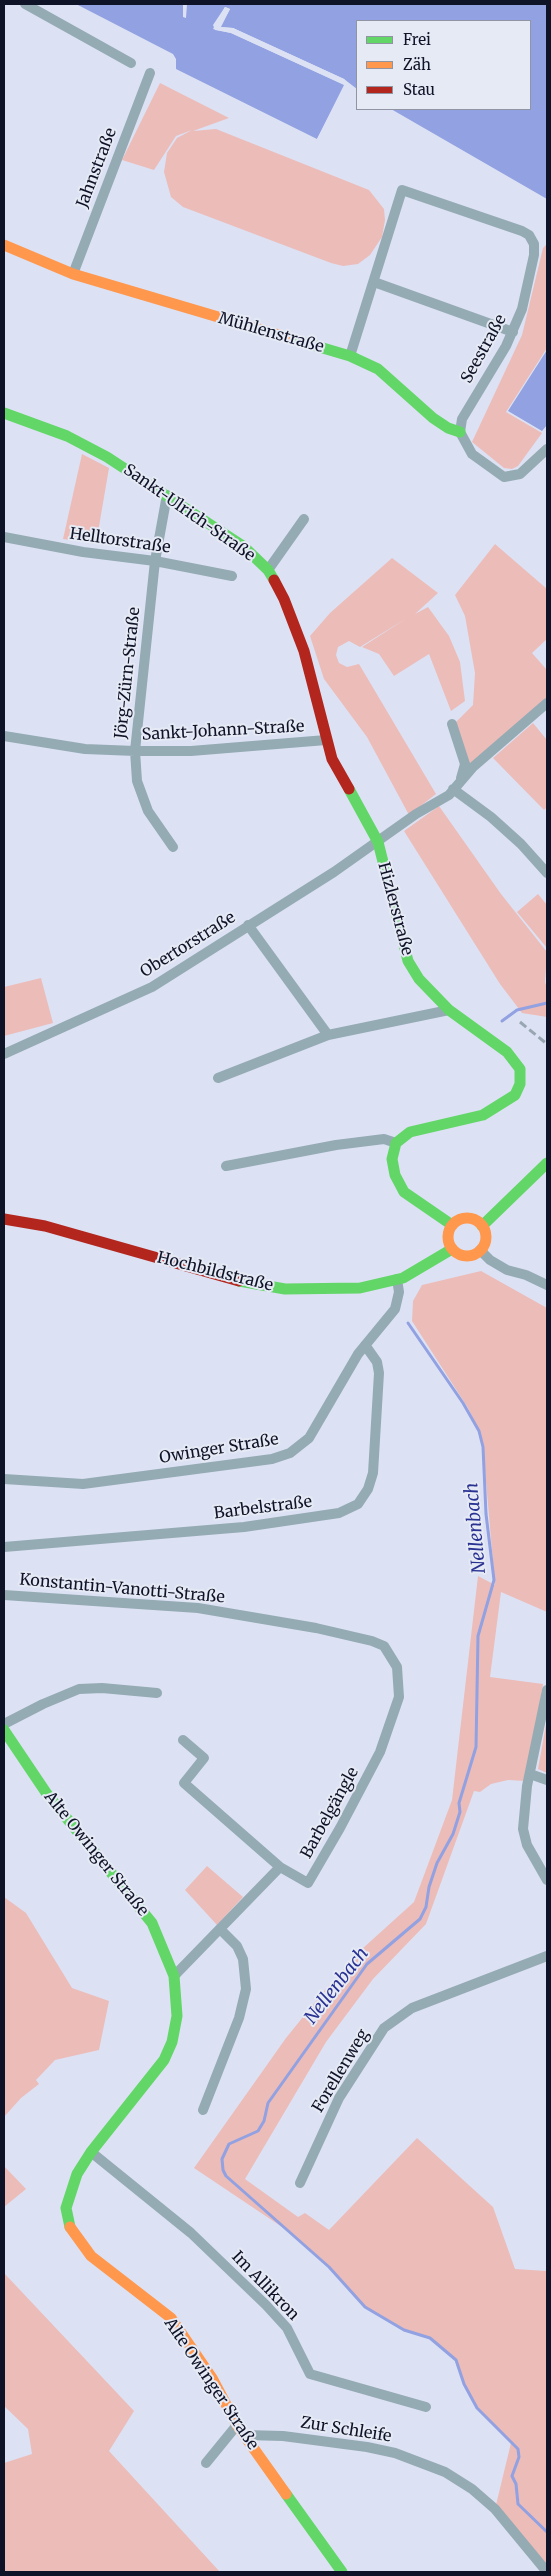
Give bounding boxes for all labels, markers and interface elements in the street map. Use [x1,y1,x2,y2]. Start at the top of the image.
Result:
legend [356,20,531,110]
text: Frei [403,30,431,49]
text: Zäh [403,55,431,74]
text: Stau [403,80,435,99]
street label: Jahnstraße [73,125,121,211]
street label: Mühlenstraße [216,309,326,357]
street label: Seestraße [457,311,511,387]
street label: Sankt-Ulrich-Straße [120,460,258,566]
street label: Helltorstraße [68,524,172,558]
street label: Jörg-Zürn-Straße [112,606,144,740]
street label: Sankt-Johann-Straße [141,717,305,745]
street label: Hizlerstraße [373,860,417,958]
street label: Obertorstraße [137,908,239,982]
street label: Hochbildstraße [155,1248,275,1296]
street label: Owinger Straße [158,1430,280,1468]
water label: Nellenbach [461,1482,491,1574]
street label: Barbelstraße [213,1492,313,1524]
street label: Konstantin-Vanotti-Straße [19,1570,225,1608]
street label: Barbelgängle [297,1764,363,1862]
street label: Alte Owinger Straße [40,1788,152,1920]
water label: Nellenbach [300,1943,374,2029]
street label: Forellenweg [309,2026,373,2116]
street label: Im Allikron [227,2247,303,2325]
street label: Alte Owinger Straße [160,2314,262,2454]
street label: Zur Schleife [299,2413,393,2447]

